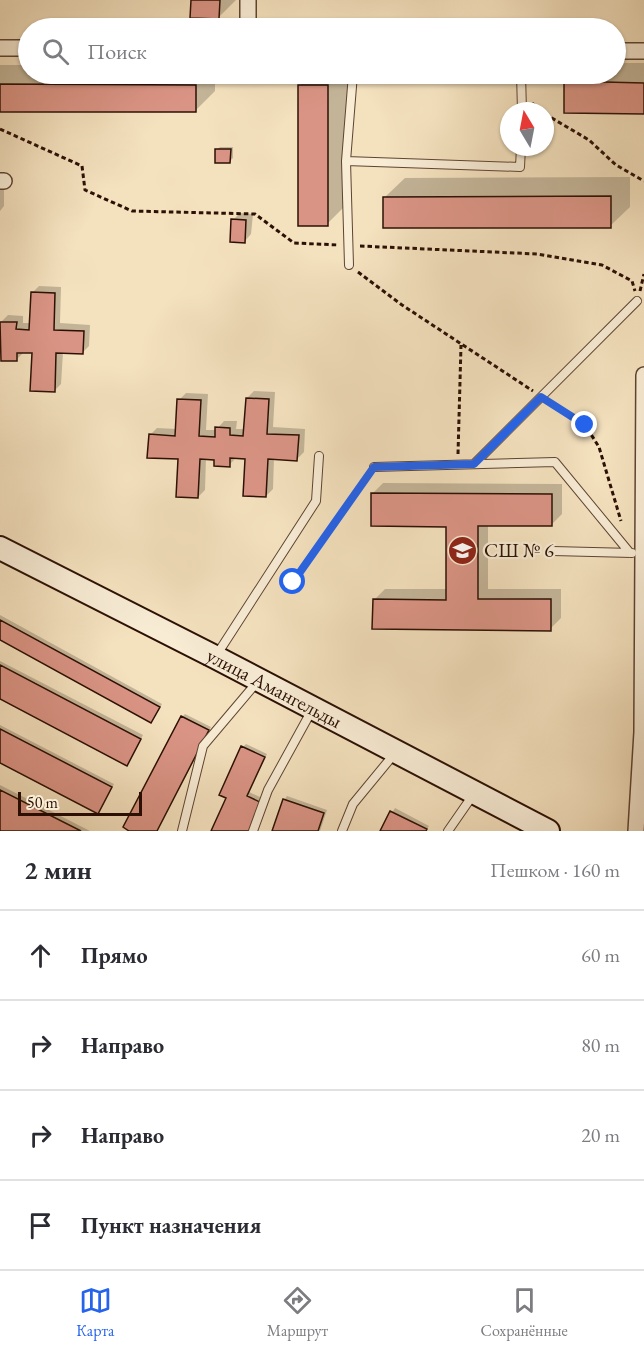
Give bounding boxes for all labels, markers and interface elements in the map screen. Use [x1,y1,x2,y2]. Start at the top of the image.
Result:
search box [18,18,626,84]
icon: search [39,35,72,68]
text: Поиск [87,37,147,66]
north arrow [500,102,554,156]
route end [571,411,597,437]
school or university icon: СШ № 6 [447,534,479,566]
place label: СШ № 6 [484,537,554,563]
route start [279,568,305,594]
street label: улица Амангельды [202,642,346,734]
scale bar [18,789,142,816]
text: 50 m [27,792,58,813]
text: 2 мин [24,853,92,887]
text: Пешком · 160 m [490,857,620,883]
icon: ahead [24,939,57,972]
text: Прямо [81,941,148,970]
text: 60 m [581,942,620,968]
icon: right [24,1029,57,1062]
text: Направо [81,1031,164,1060]
text: 80 m [581,1032,620,1058]
icon: right [24,1119,57,1152]
text: Направо [81,1121,164,1150]
text: 20 m [581,1122,620,1148]
icon: arrive [24,1209,57,1242]
text: Пункт назначения [81,1211,261,1240]
tab: Карта [76,1284,114,1341]
tab: Маршрут [267,1284,328,1341]
tab: Сохранённые [481,1284,568,1341]

